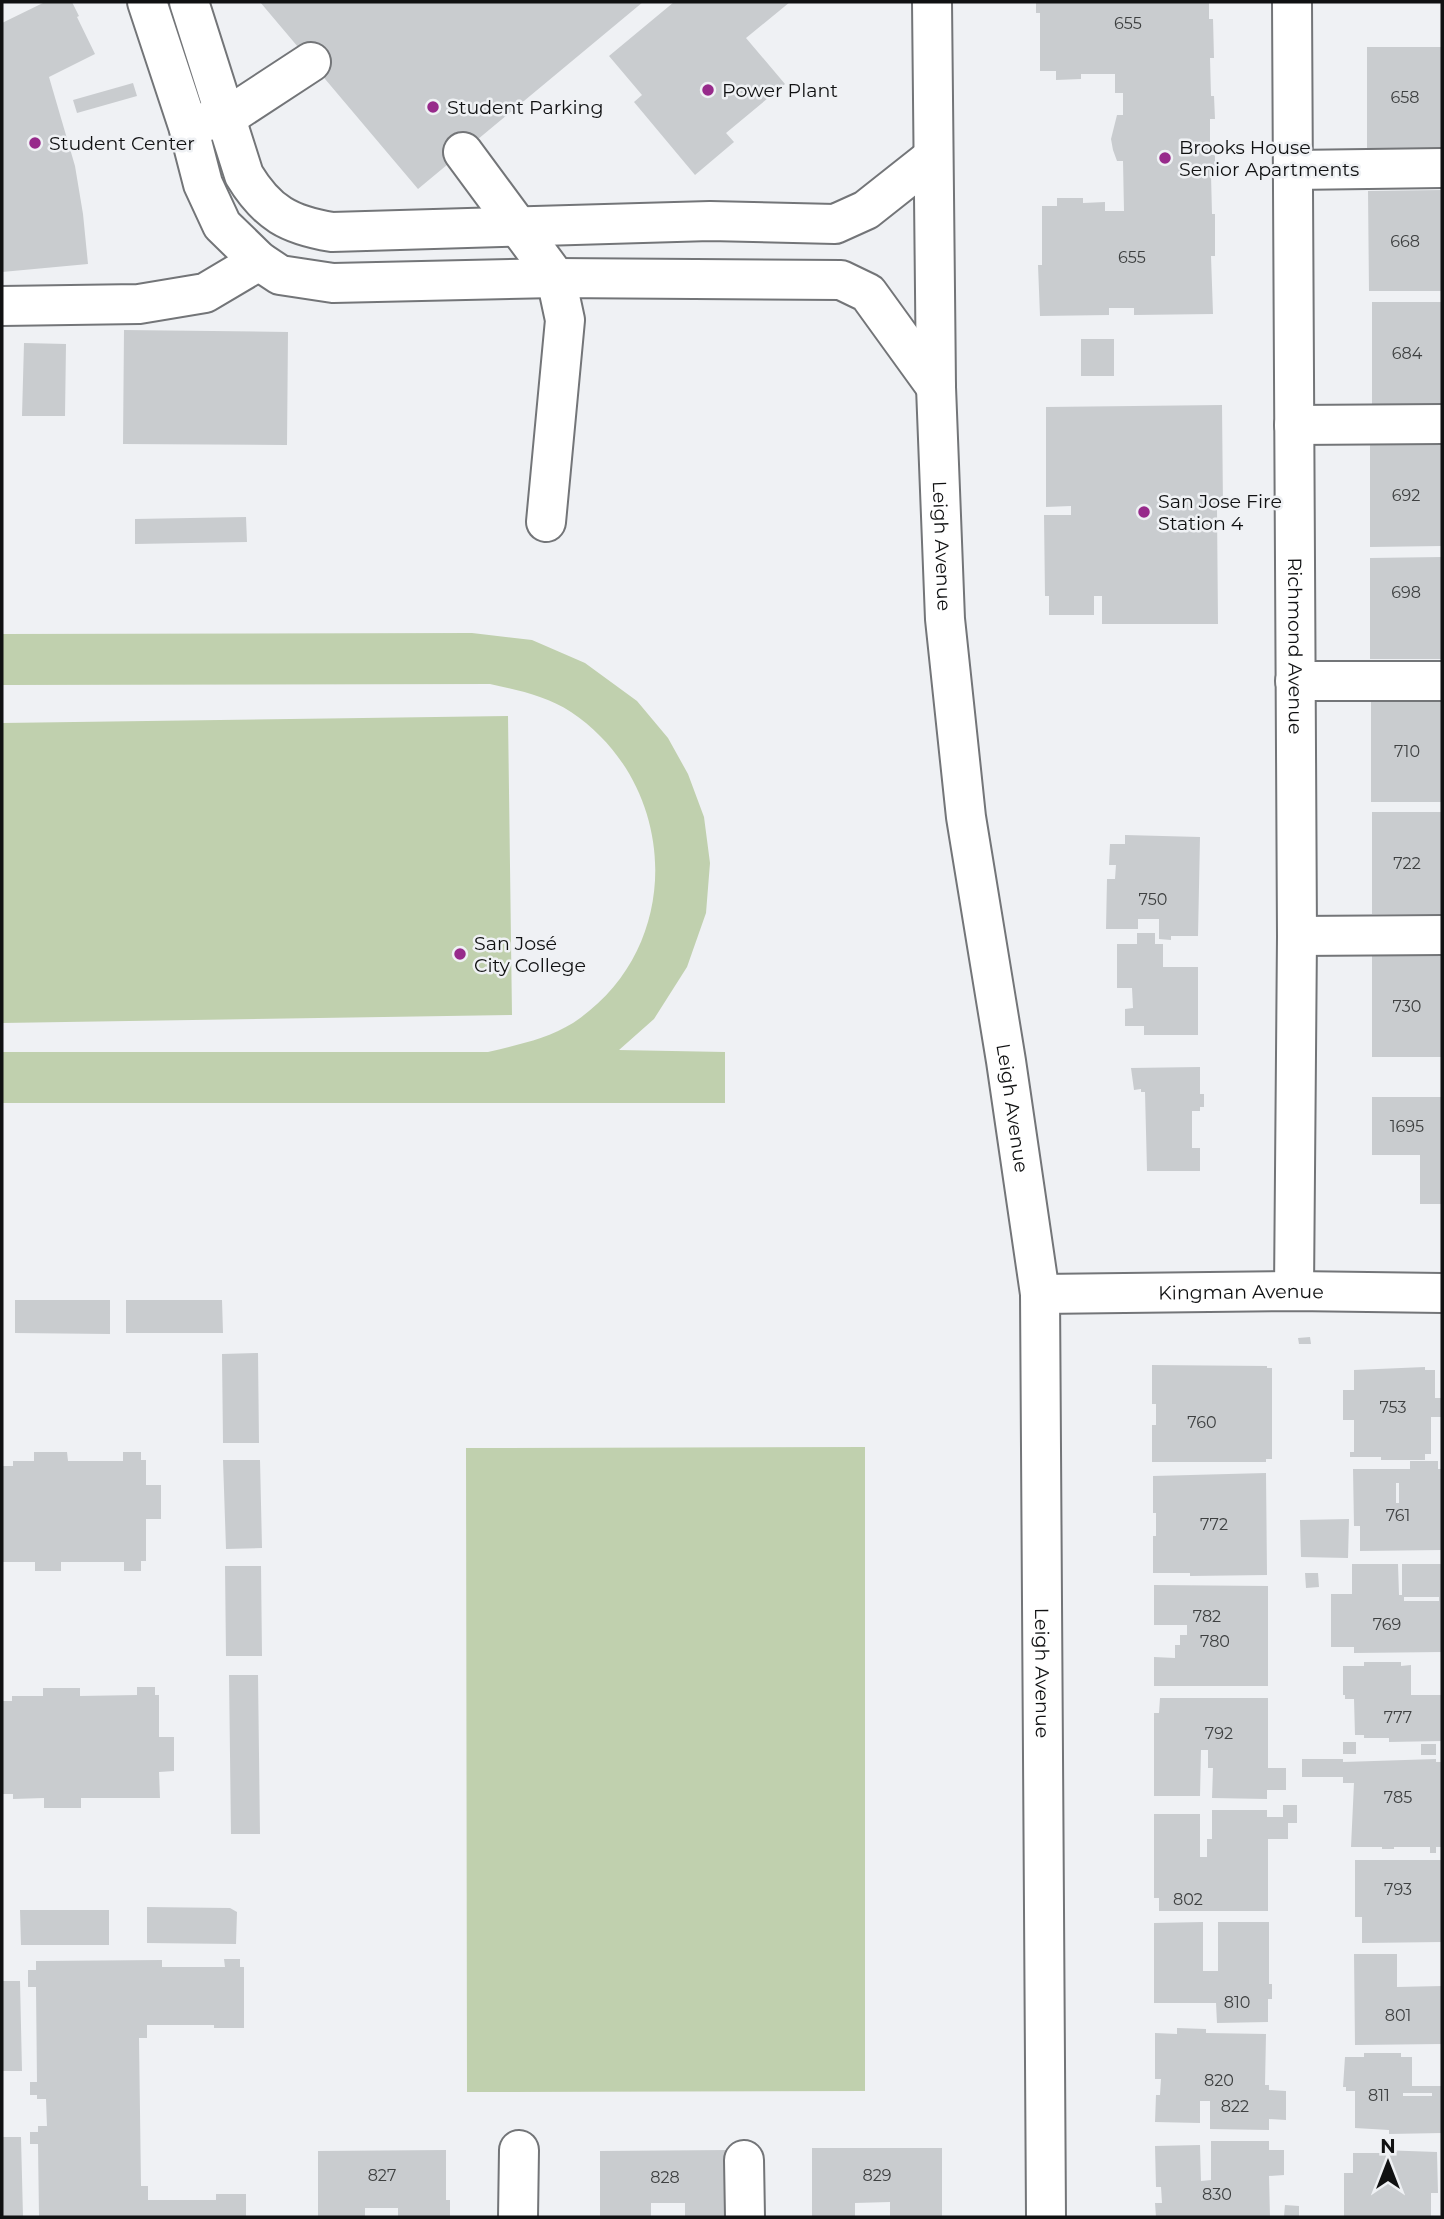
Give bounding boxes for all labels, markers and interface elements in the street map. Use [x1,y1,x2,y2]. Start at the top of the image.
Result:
house number: 655 [1114,14,1142,33]
place label: Power Plant [722,79,838,102]
marker: Power Plant [700,82,716,98]
house number: 658 [1390,88,1420,107]
place label: Student Parking [447,96,603,119]
marker: Student Parking [425,99,441,115]
place label: Student Center [49,132,195,155]
marker: Student Center [27,135,43,151]
place label: Brooks House Senior Apartments [1179,136,1359,181]
marker: Brooks House Senior Apartments [1157,150,1173,166]
house number: 668 [1390,232,1420,251]
house number: 655 [1118,248,1146,267]
house number: 684 [1392,344,1423,363]
street label: Leigh Avenue [928,480,956,611]
house number: 692 [1392,486,1420,505]
place label: San Jose Fire Station 4 [1158,490,1282,535]
marker: San Jose Fire Station 4 [1136,504,1152,520]
street label: Richmond Avenue [1283,557,1307,734]
house number: 698 [1391,583,1421,602]
house number: 710 [1394,742,1420,761]
house number: 722 [1393,854,1421,873]
house number: 750 [1139,890,1167,909]
place label: San José City College [474,932,586,977]
marker: San José City College [452,946,468,962]
house number: 730 [1393,997,1421,1016]
street label: Leigh Avenue [991,1042,1033,1174]
house number: 1695 [1390,1117,1424,1136]
street label: Kingman Avenue [1158,1280,1324,1305]
house number: 753 [1379,1398,1407,1417]
house number: 760 [1187,1413,1217,1432]
house number: 761 [1386,1506,1410,1525]
house number: 772 [1200,1515,1228,1534]
house number: 782 [1193,1607,1221,1626]
street label: Leigh Avenue [1030,1608,1054,1738]
house number: 769 [1373,1615,1401,1634]
house number: 780 [1200,1632,1230,1651]
house number: 777 [1384,1708,1412,1727]
house number: 792 [1205,1724,1233,1743]
house number: 785 [1384,1788,1412,1807]
house number: 793 [1384,1880,1412,1899]
house number: 802 [1173,1890,1203,1909]
house number: 810 [1224,1993,1250,2012]
house number: 801 [1385,2006,1411,2025]
house number: 820 [1204,2071,1234,2090]
house number: 811 [1368,2086,1390,2105]
house number: 822 [1221,2097,1249,2116]
north arrow [1353,2128,1423,2198]
text: N [1380,2135,1396,2158]
house number: 827 [368,2166,396,2185]
house number: 829 [862,2166,892,2185]
house number: 828 [650,2168,680,2187]
house number: 830 [1202,2185,1232,2204]

